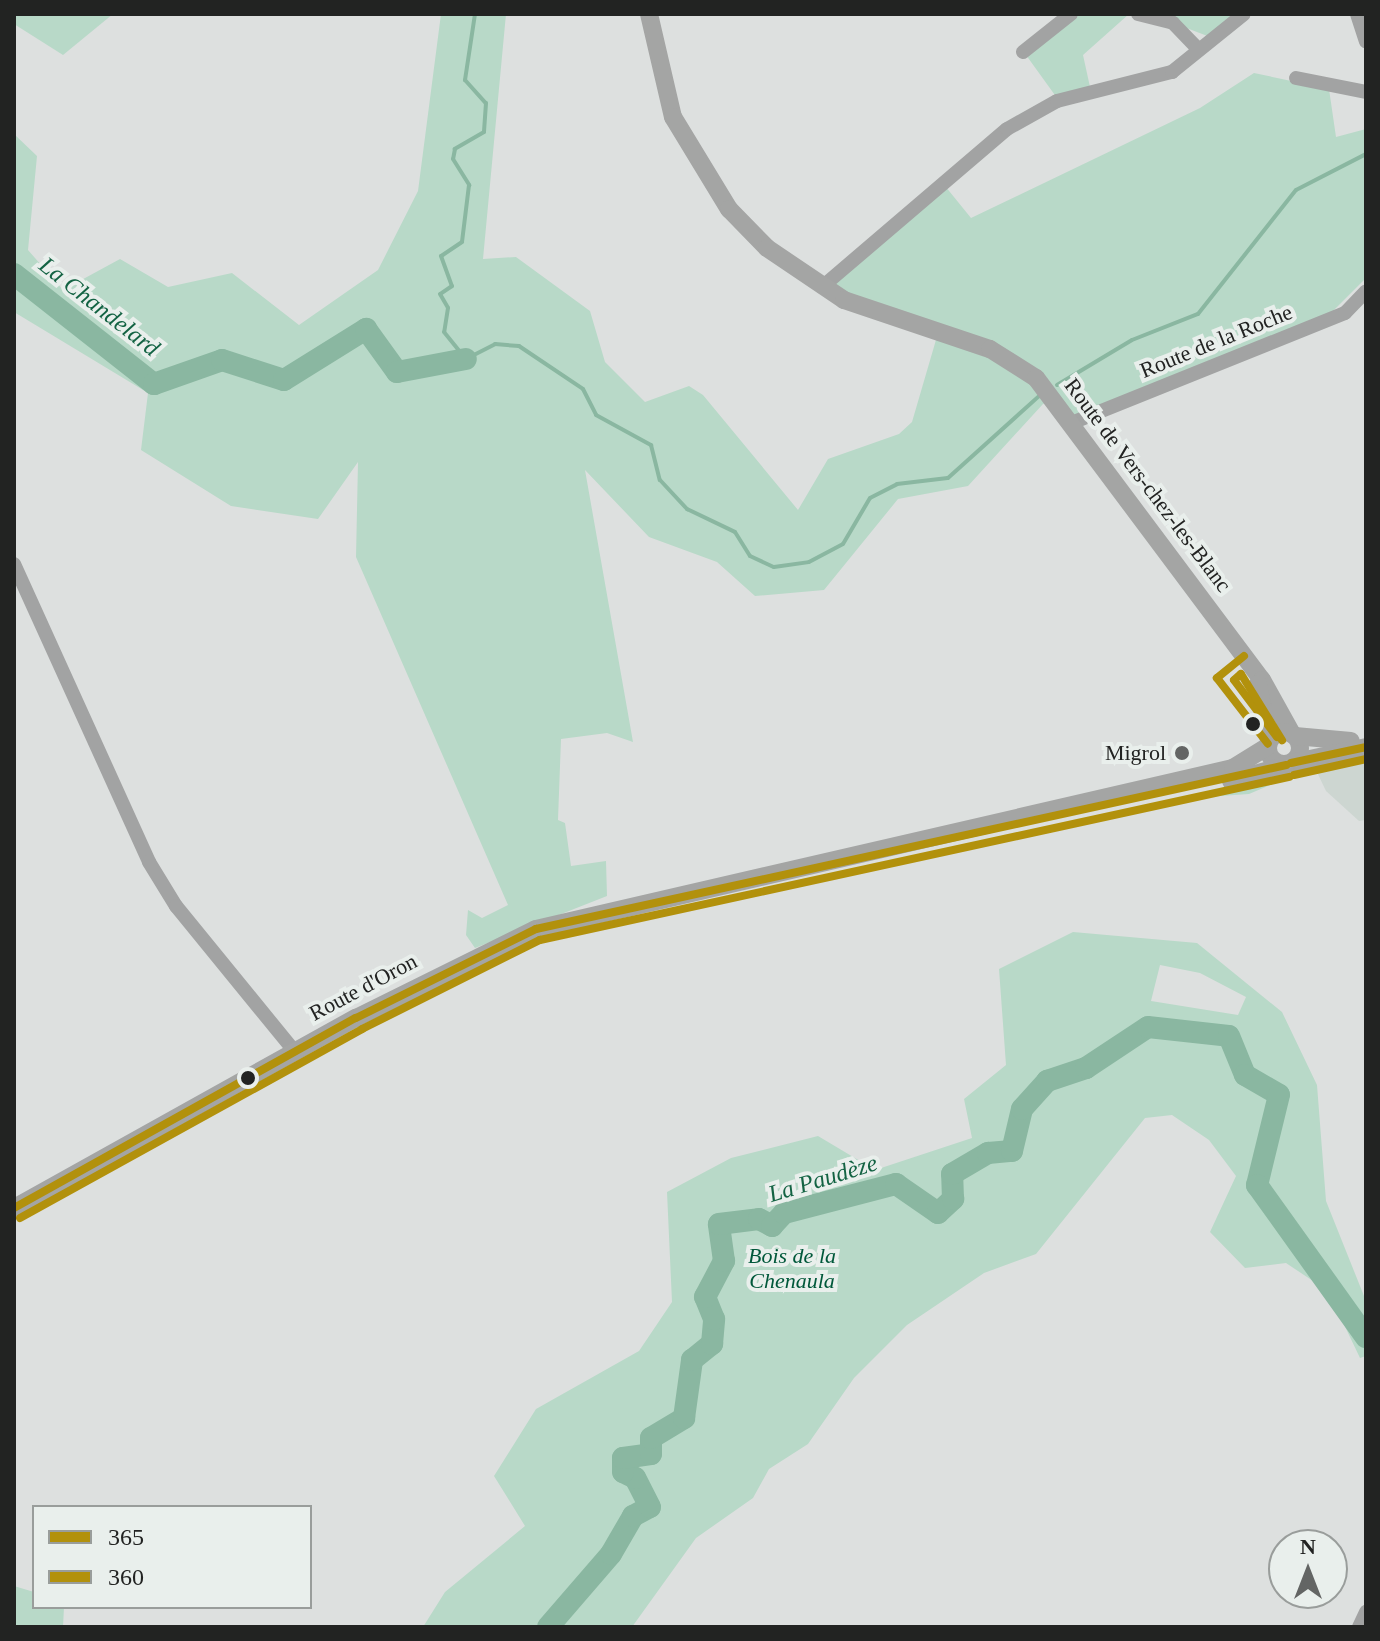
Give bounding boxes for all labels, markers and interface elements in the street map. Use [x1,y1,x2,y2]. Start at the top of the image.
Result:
water label: La Chandelard [33,251,165,363]
street label: Route de la Roche [1136,298,1296,384]
street label: Route de Vers-chez-les-Blanc [1059,373,1237,597]
unlabelled marker [1245,716,1261,732]
place label: Migrol [1105,740,1166,766]
marker: Migrol [1173,744,1191,762]
street label: Route d'Oron [305,948,421,1026]
unlabelled marker [240,1070,256,1086]
water label: La Paudèze [765,1149,881,1209]
park label: Bois de la Chenaula [748,1242,836,1294]
legend [32,1505,312,1609]
text: 365 [108,1524,144,1550]
north arrow [1268,1529,1348,1609]
text: N [1300,1534,1316,1559]
text: 360 [108,1564,144,1590]

